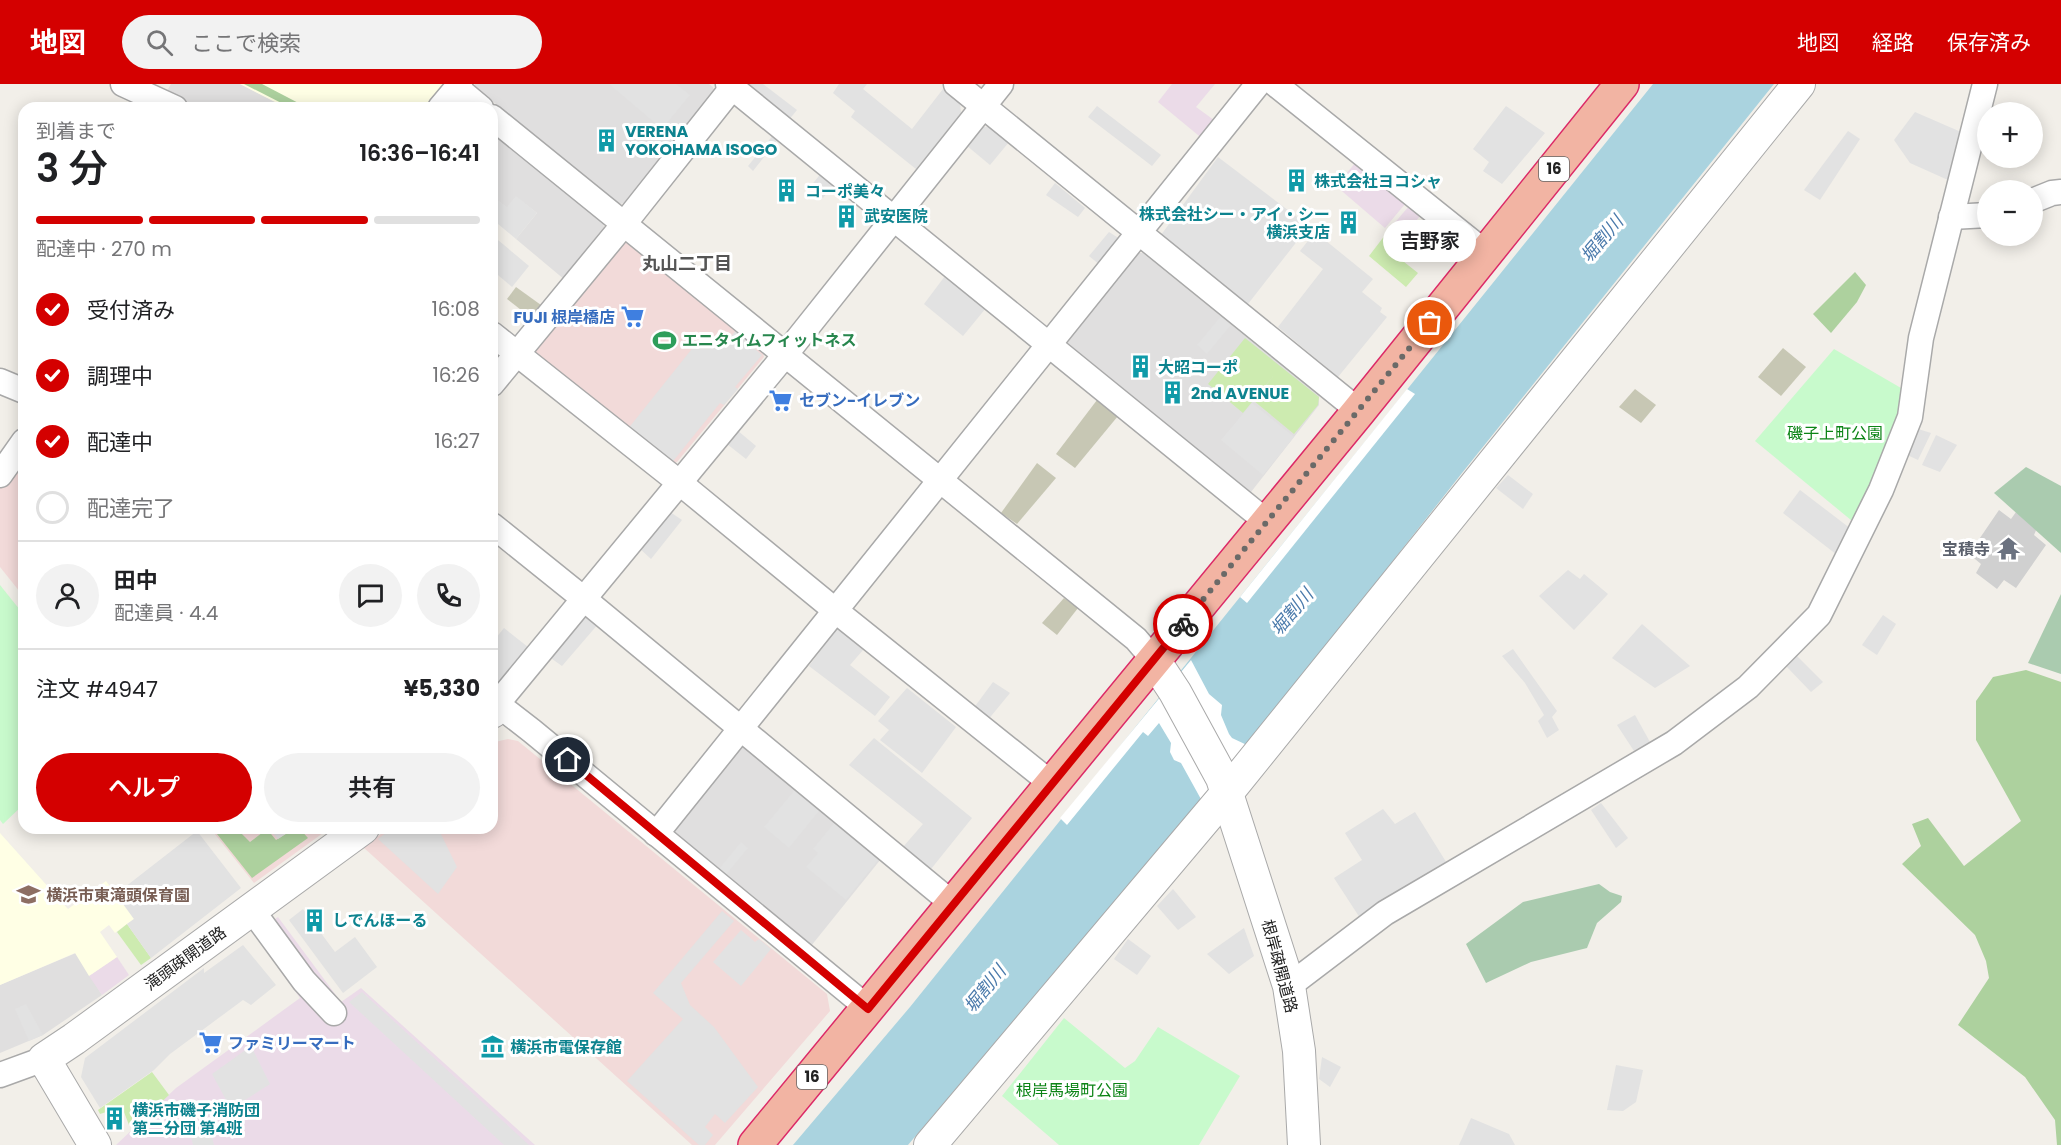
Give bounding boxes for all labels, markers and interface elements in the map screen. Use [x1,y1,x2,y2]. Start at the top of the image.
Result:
search box [122,15,542,69]
text: 地図 [30,23,86,62]
icon: search [143,26,176,59]
text: ここで検索 [191,28,301,59]
text: 地図 [1797,28,1839,57]
text: 経路 [1872,28,1914,57]
text: 保存済み [1947,28,2031,57]
map controls [1977,102,2043,246]
button: + [1977,102,2043,168]
text: 到着まで [36,117,116,145]
place label: VERENA YOKOHAMA ISOGO [625,120,778,161]
building icon: VERENA YOKOHAMA ISOGO [594,127,620,153]
text: 16:36–16:41 [359,138,480,169]
text: 3 分 [36,141,108,196]
road number: 16 [1539,157,1569,181]
building icon: 株式会社ヨコシャ [1283,168,1309,194]
place label: 株式会社ヨコシャ [1314,170,1442,193]
building icon: コーポ美々 [774,178,800,204]
place label: コーポ美々 [805,180,885,203]
button: − [1977,180,2043,246]
building icon: 武安医院 [833,203,859,229]
place label: 株式会社シー・アイ・シー 横浜支店 [1139,203,1330,244]
place label: 武安医院 [864,205,928,228]
water label: 堀割川 [1575,208,1630,267]
building icon: 株式会社シー・アイ・シー 横浜支店 [1335,210,1361,236]
callout: 吉野家 [1384,221,1476,263]
text: 吉野家 [1400,227,1460,255]
text: 配達中 · 270 m [36,235,172,263]
district label: 丸山二丁目 [642,251,732,276]
icon: check [36,293,69,326]
text: 受付済み [87,295,175,326]
text: 16:08 [431,295,480,323]
pin [1404,297,1455,348]
supermarket icon: FUJI 根岸橋店 [620,304,646,330]
place label: FUJI 根岸橋店 [514,306,615,329]
icon: bag [1413,306,1446,339]
sports icon: エニタイムフィットネス [651,327,677,353]
place label: エニタイムフィットネス [682,329,856,352]
building icon: 大昭コーポ [1127,354,1153,380]
place label: 大昭コーポ [1158,356,1238,379]
icon: check [36,359,69,392]
text: 調理中 [87,361,153,392]
text: 16:26 [432,361,480,389]
building icon: 2nd AVENUE [1160,380,1186,406]
place label: 2nd AVENUE [1191,382,1289,405]
supermarket icon: セブン-イレブン [768,387,794,413]
place label: セブン-イレブン [799,389,920,412]
park label: 磯子上町公園 [1787,422,1883,445]
icon: check [36,425,69,458]
text: 配達中 [87,427,153,458]
text: 16:27 [434,427,480,455]
text: 配達完了 [87,493,175,524]
temple icon: 宝積寺 [1995,536,2021,562]
place label: 宝積寺 [1942,538,1990,561]
button: person [36,564,99,627]
button: chat [339,564,402,627]
button: phone [417,564,480,627]
text: 田中 [114,565,158,596]
water label: 堀割川 [1265,581,1320,640]
courier [1153,594,1213,654]
text: 配達員 · 4.4 [114,599,218,627]
icon: bike [1167,608,1200,641]
text: ¥5,330 [404,673,480,704]
text: 注文 #4947 [36,674,158,705]
pin [542,734,593,785]
icon: home [551,743,584,776]
button: ヘルプ [36,753,252,822]
button: 共有 [264,753,480,822]
school or university icon: 横浜市東滝頭保育園 [15,882,41,908]
place label: 横浜市東滝頭保育園 [46,884,190,907]
building icon: しでんほーる [301,907,327,933]
place label: しでんほーる [332,909,428,932]
street label: 根岸疎開道路 [1256,917,1303,1015]
street label: 滝頭疎開道路 [140,921,231,996]
water label: 堀割川 [958,958,1013,1018]
supermarket icon: ファミリーマート [197,1030,223,1056]
place label: ファミリーマート [228,1032,356,1055]
museum icon: 横浜市電保存館 [479,1034,505,1060]
place label: 横浜市電保存館 [510,1036,622,1059]
road number: 16 [797,1065,827,1089]
park label: 根岸馬場町公園 [1016,1079,1128,1102]
place label: 横浜市磯子消防団 第二分団 第4班 [132,1099,260,1140]
building icon: 横浜市磯子消防団 第二分団 第4班 [101,1106,127,1132]

